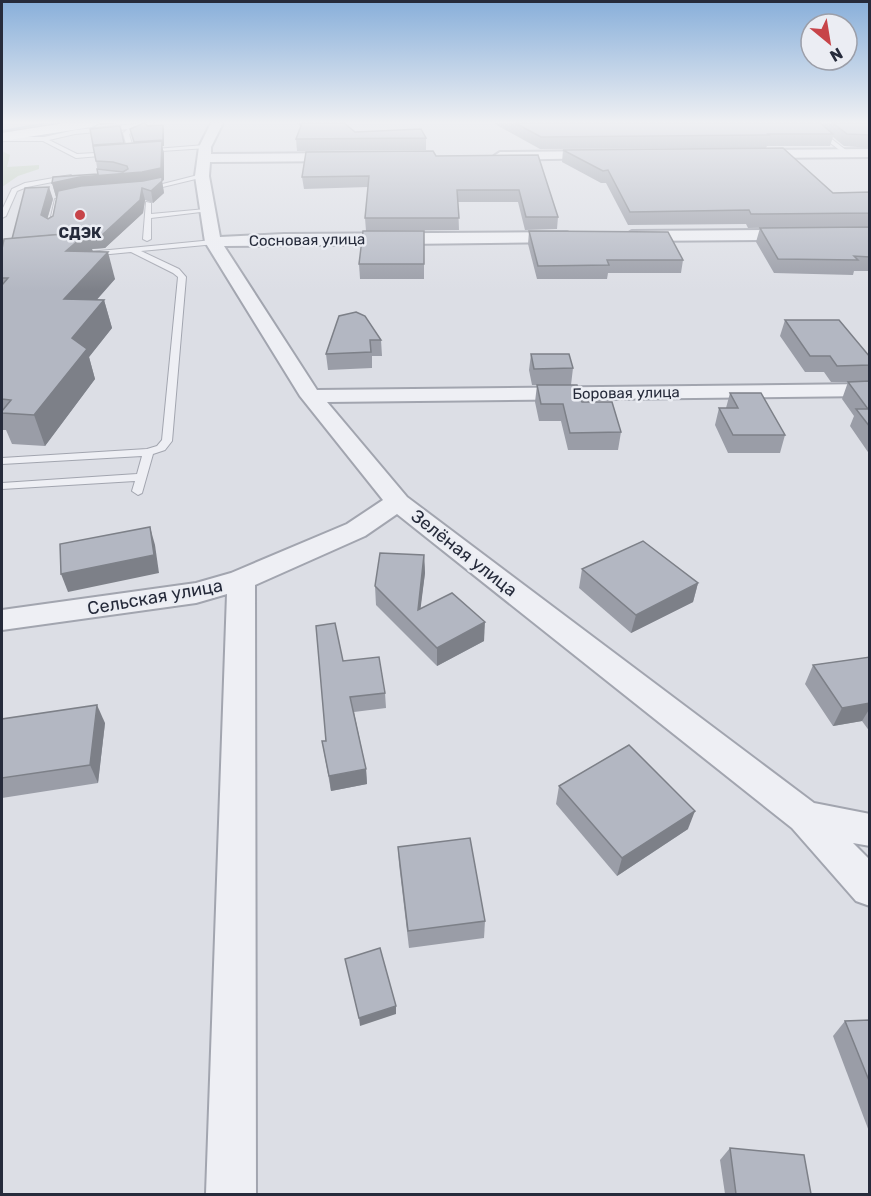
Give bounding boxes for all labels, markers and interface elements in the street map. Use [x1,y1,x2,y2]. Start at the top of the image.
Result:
north arrow [799,12,859,72]
text: N [827,43,846,66]
marker: СДЭК [73,208,87,222]
place label: СДЭК [58,224,102,242]
street label: Сосновая улица [249,230,365,250]
street label: Боровая улица [572,383,680,403]
street label: Зелёная улица [407,505,521,601]
street label: Сельская улица [86,574,224,620]

